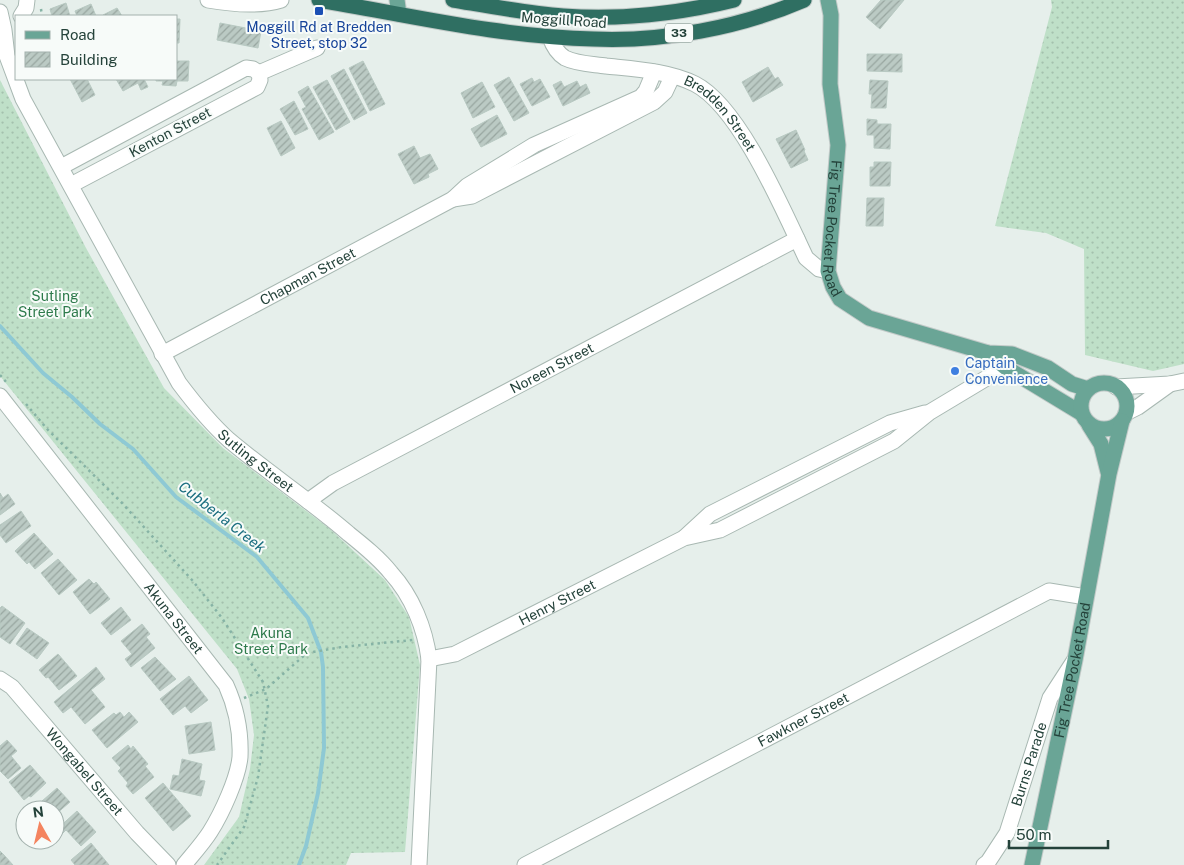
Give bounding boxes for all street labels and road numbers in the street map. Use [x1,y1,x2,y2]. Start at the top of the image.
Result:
street label: Moggill Road [521,9,607,31]
road number: 33 [665,23,693,42]
street label: Bredden Street [681,72,759,154]
street label: Kenton Street [126,104,214,160]
street label: Fig Tree Pocket Road [820,160,845,300]
street label: Chapman Street [257,244,358,308]
street label: Noreen Street [507,339,596,396]
street label: Sutling Street [214,426,297,495]
street label: Henry Street [516,576,598,628]
street label: Akuna Street [141,579,207,657]
street label: Fig Tree Pocket Road [1051,601,1093,739]
street label: Fawkner Street [755,689,851,750]
street label: Burns Parade [1008,720,1050,808]
street label: Wongabel Street [43,725,126,819]

